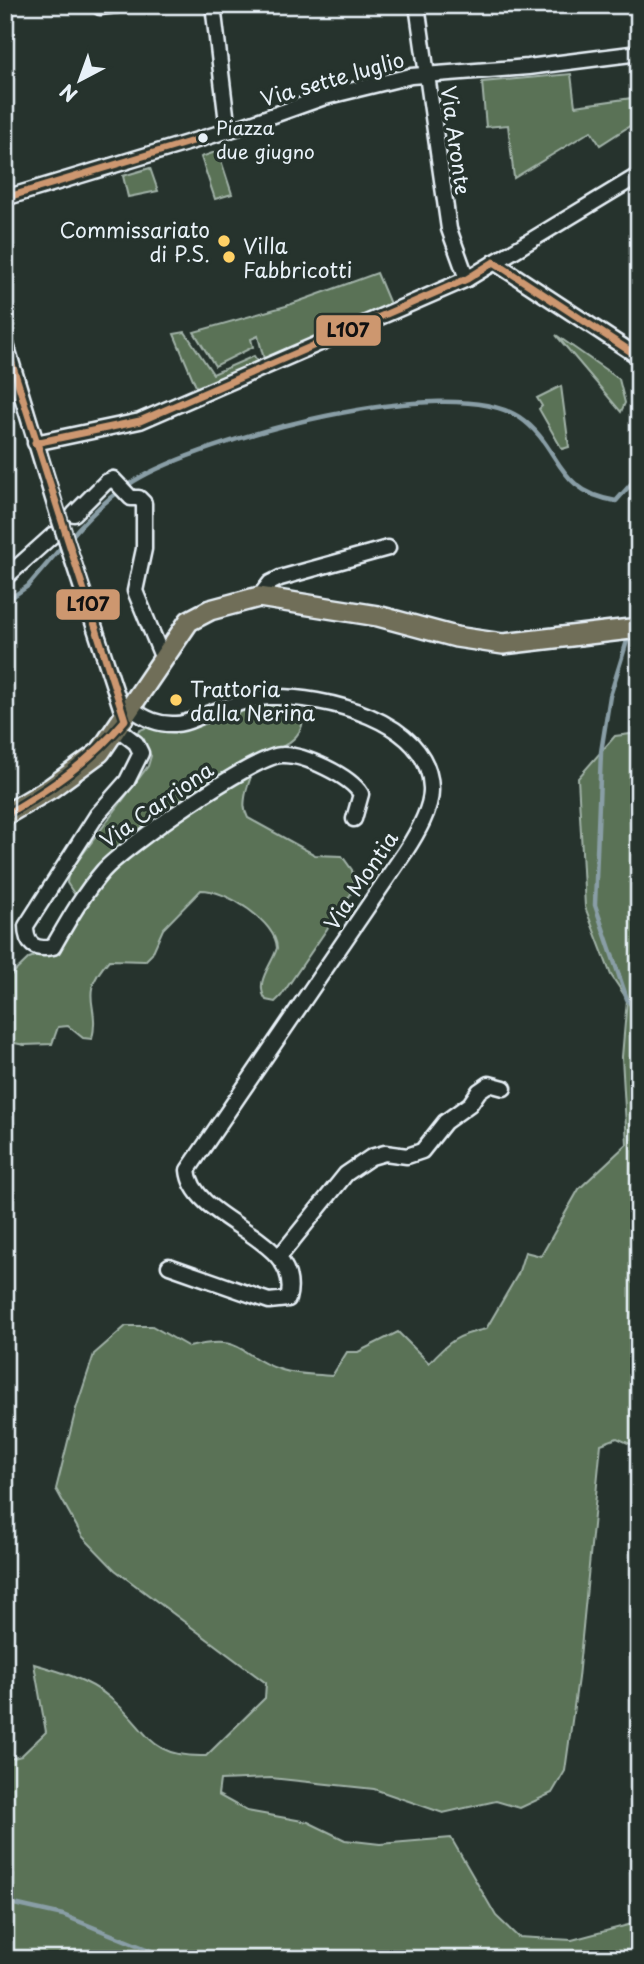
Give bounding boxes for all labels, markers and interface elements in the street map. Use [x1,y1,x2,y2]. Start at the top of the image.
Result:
street label: Via sette luglio [256,42,408,114]
north arrow [46,46,116,116]
text: N [53,78,83,109]
street label: Via Aronte [434,84,480,196]
place label: Piazza due giugno [216,113,315,165]
marker: Piazza due giugno [196,131,210,145]
place label: Commissariato di P.S. [60,213,210,269]
place label: Villa Fabbricotti [243,229,352,285]
marker: Commissariato di P.S. [216,233,232,249]
marker: Villa Fabbricotti [221,249,237,265]
line badge: L107 [315,314,382,347]
text: L107 [327,315,370,343]
line badge: L107 [55,588,121,621]
text: L107 [67,589,110,617]
place label: Trattoria dalla Nerina [190,672,316,728]
marker: Trattoria dalla Nerina [168,692,184,708]
street label: Via Carriona [93,753,219,855]
street label: Via Montia [315,824,405,936]

